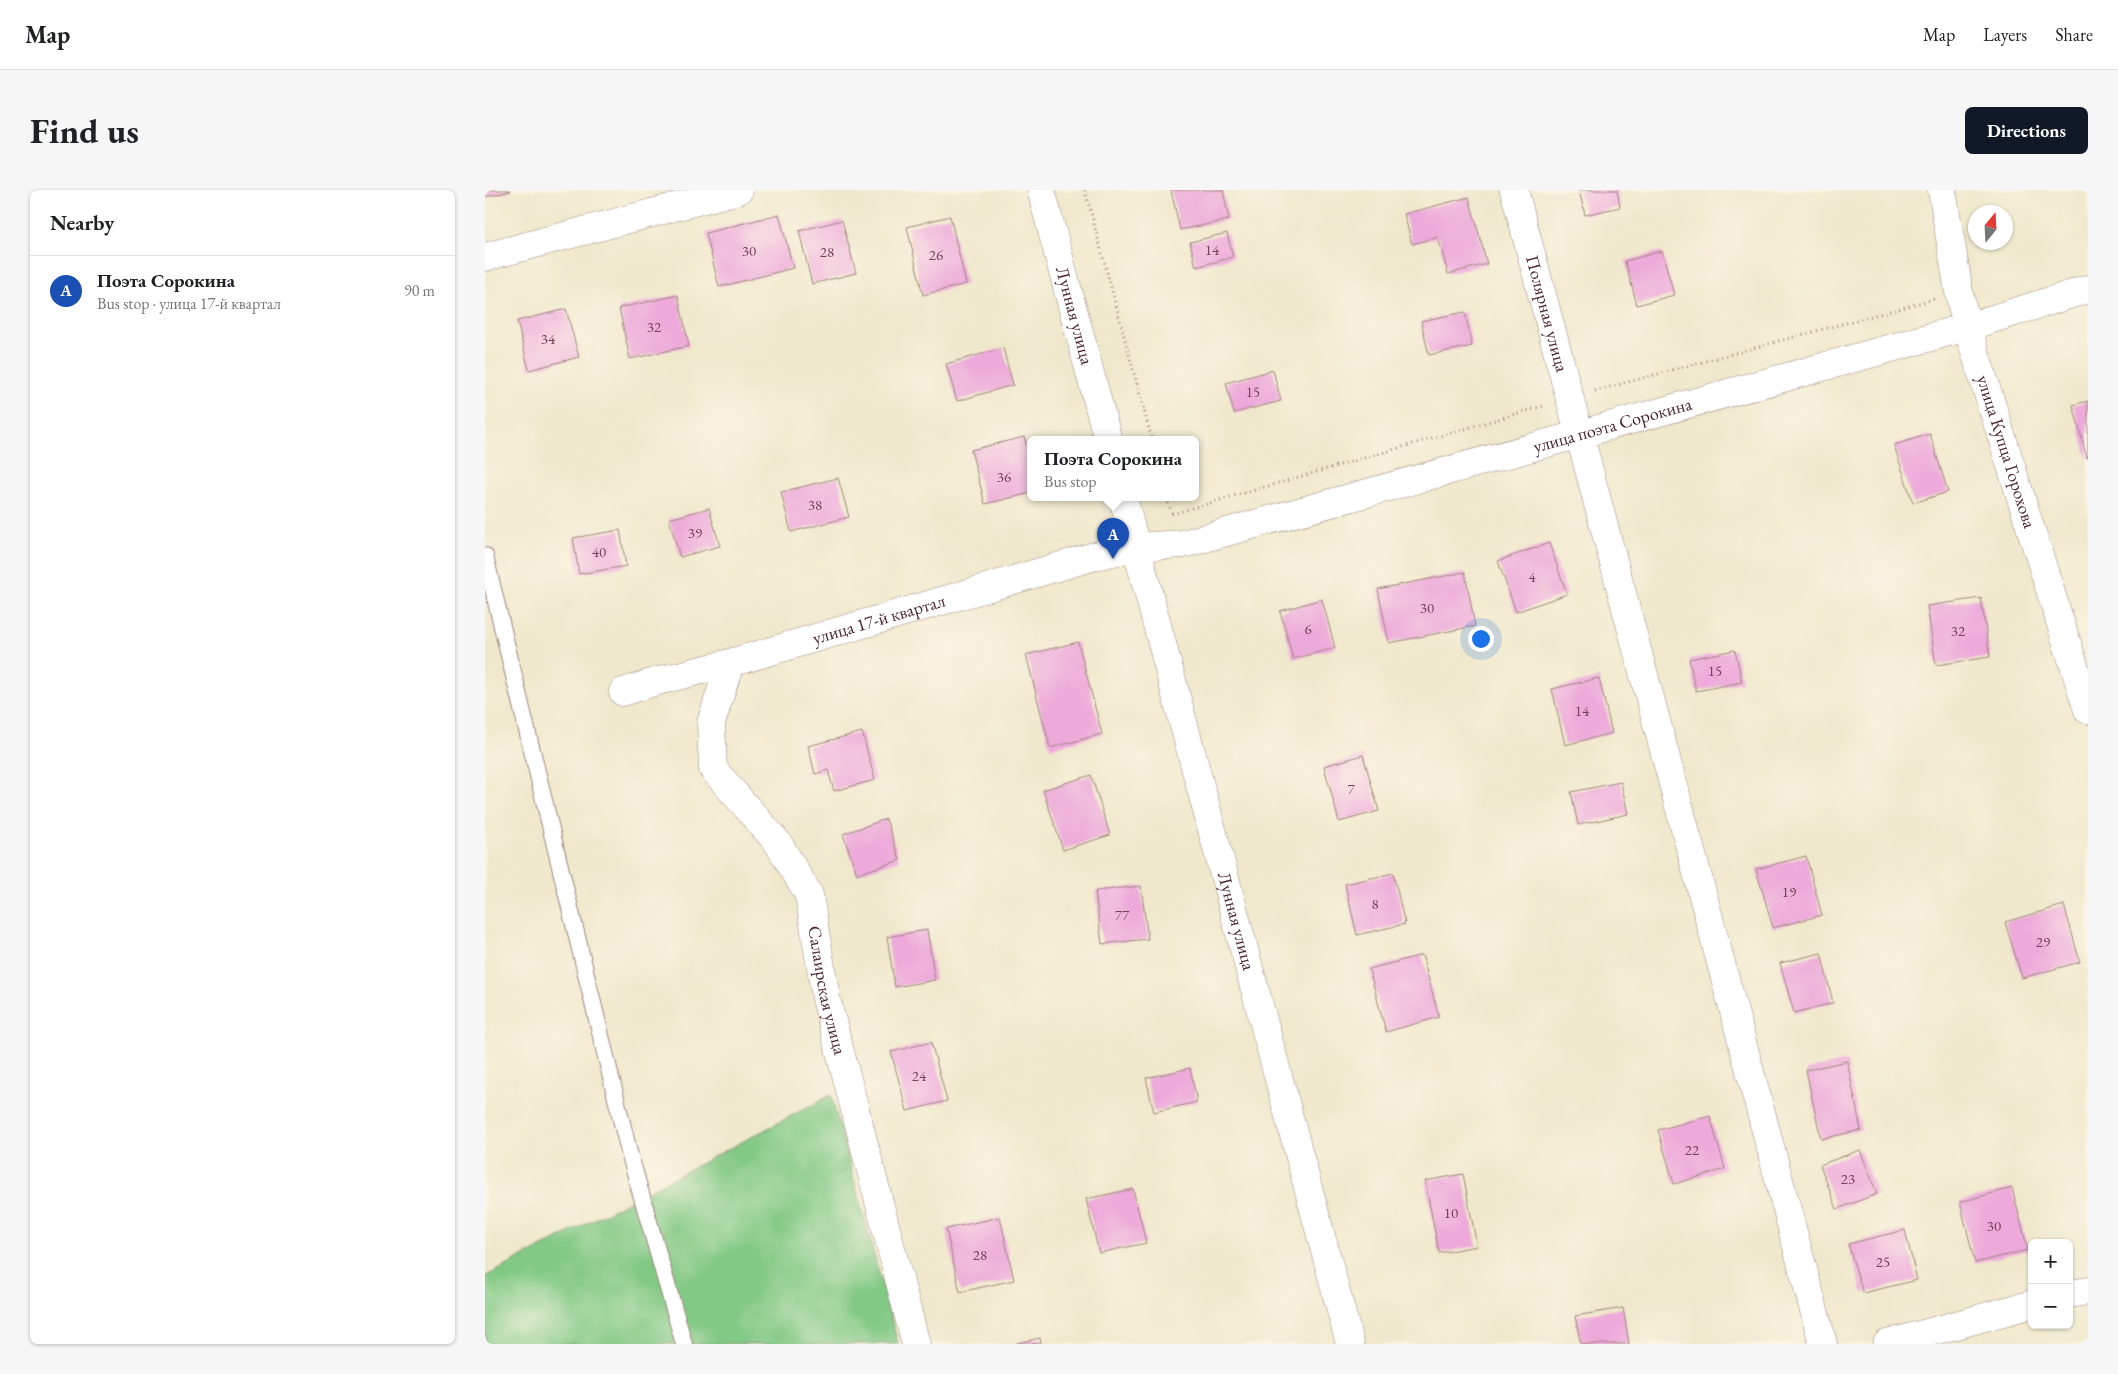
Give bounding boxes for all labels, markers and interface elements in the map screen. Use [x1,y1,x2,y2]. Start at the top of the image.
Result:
text: Map [25,19,70,50]
text: Map [1923,23,1955,46]
text: Layers [1983,23,2027,46]
text: Share [2055,23,2093,46]
button: Directions [1965,107,2088,154]
text: Find us [30,108,139,153]
north arrow [1968,205,2013,250]
text: Nearby [50,209,114,236]
house number: 14 [1205,240,1220,259]
house number: 30 [742,241,756,260]
house number: 28 [820,242,834,261]
house number: 26 [929,245,943,264]
street label: Полярная улица [1521,253,1574,375]
street label: Лунная улица [1051,264,1099,368]
text: Поэта Сорокина [97,268,235,293]
text: A [60,280,72,301]
text: 90 m [404,280,435,301]
text: Bus stop · улица 17-й квартал [97,293,281,314]
house number: 32 [647,317,662,336]
house number: 34 [541,329,556,348]
street label: улица Купца Горохова [1972,372,2042,532]
house number: 15 [1246,382,1260,401]
street label: улица поэта Сорокина [1530,392,1695,458]
popup [1027,436,1199,501]
text: Поэта Сорокина [1044,446,1182,471]
house number: 36 [997,467,1011,486]
text: Bus stop [1044,471,1097,492]
house number: 38 [808,495,822,514]
pin: A [1097,518,1129,559]
house number: 39 [688,523,702,542]
house number: 40 [592,542,606,561]
house number: 4 [1528,567,1536,586]
street label: улица 17-й квартал [810,588,948,649]
house number: 30 [1420,598,1434,617]
house number: 6 [1304,619,1312,638]
house number: 32 [1951,621,1966,640]
your location [1468,626,1494,652]
house number: 15 [1708,661,1722,680]
house number: 14 [1575,701,1590,720]
house number: 7 [1347,779,1355,798]
street label: Лунная улица [1213,869,1261,973]
house number: 19 [1782,882,1796,901]
house number: 8 [1371,894,1379,913]
house number: 77 [1115,905,1130,924]
street label: Салаирская улица [803,924,852,1058]
house number: 29 [2036,932,2050,951]
house number: 24 [912,1066,927,1085]
house number: 22 [1685,1140,1700,1159]
house number: 23 [1841,1169,1855,1188]
house number: 10 [1444,1203,1458,1222]
house number: 30 [1987,1216,2001,1235]
map controls [2028,1239,2073,1329]
button: + [2028,1239,2073,1284]
house number: 28 [973,1245,987,1264]
house number: 25 [1876,1252,1890,1271]
button: − [2028,1284,2073,1329]

